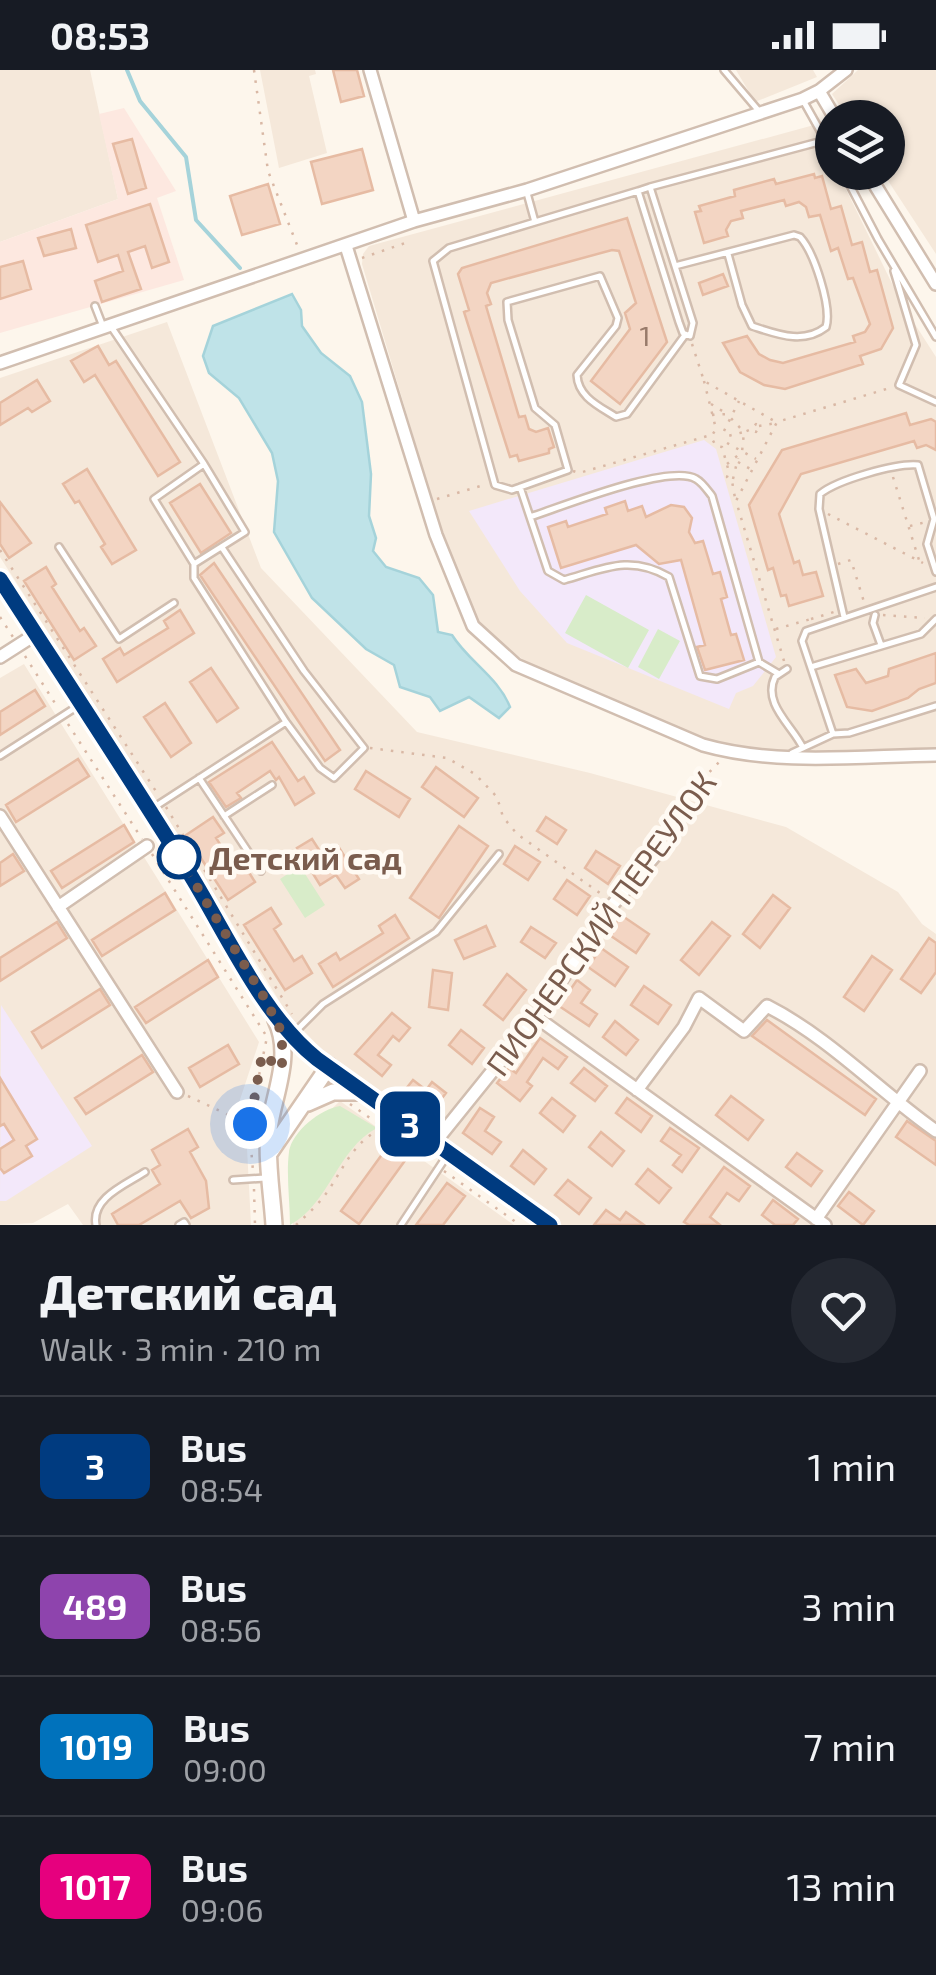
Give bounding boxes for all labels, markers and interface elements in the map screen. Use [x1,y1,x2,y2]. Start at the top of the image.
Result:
text: 08:53 [50,12,150,58]
map controls [815,100,905,190]
button: layers [815,100,905,190]
house number: 1 [639,318,651,352]
street label: ПИОНЕРСКИЙ ПЕРЕУЛОК [477,764,723,1082]
marker: Детский сад [158,836,200,878]
place label: Детский сад [209,838,402,876]
line badge: 3 [378,1092,442,1156]
your location [225,1099,275,1149]
text: 3 [400,1103,420,1145]
button: heart [791,1258,896,1363]
text: Детский сад [40,1262,337,1320]
text: Walk · 3 min · 210 m [40,1329,321,1367]
text: Bus [180,1424,247,1470]
text: 1 min [808,1443,896,1489]
text: 3 [85,1445,105,1487]
text: 08:54 [180,1470,263,1508]
text: Bus [180,1564,247,1610]
text: 3 min [802,1583,896,1629]
text: 489 [63,1585,127,1627]
text: 08:56 [180,1610,262,1648]
text: Bus [183,1704,250,1750]
text: 7 min [803,1723,896,1769]
text: 1019 [60,1725,133,1767]
text: 09:00 [183,1750,267,1788]
text: Bus [181,1844,248,1890]
text: 13 min [786,1863,896,1909]
text: 1017 [60,1865,131,1907]
text: 09:06 [181,1890,264,1928]

